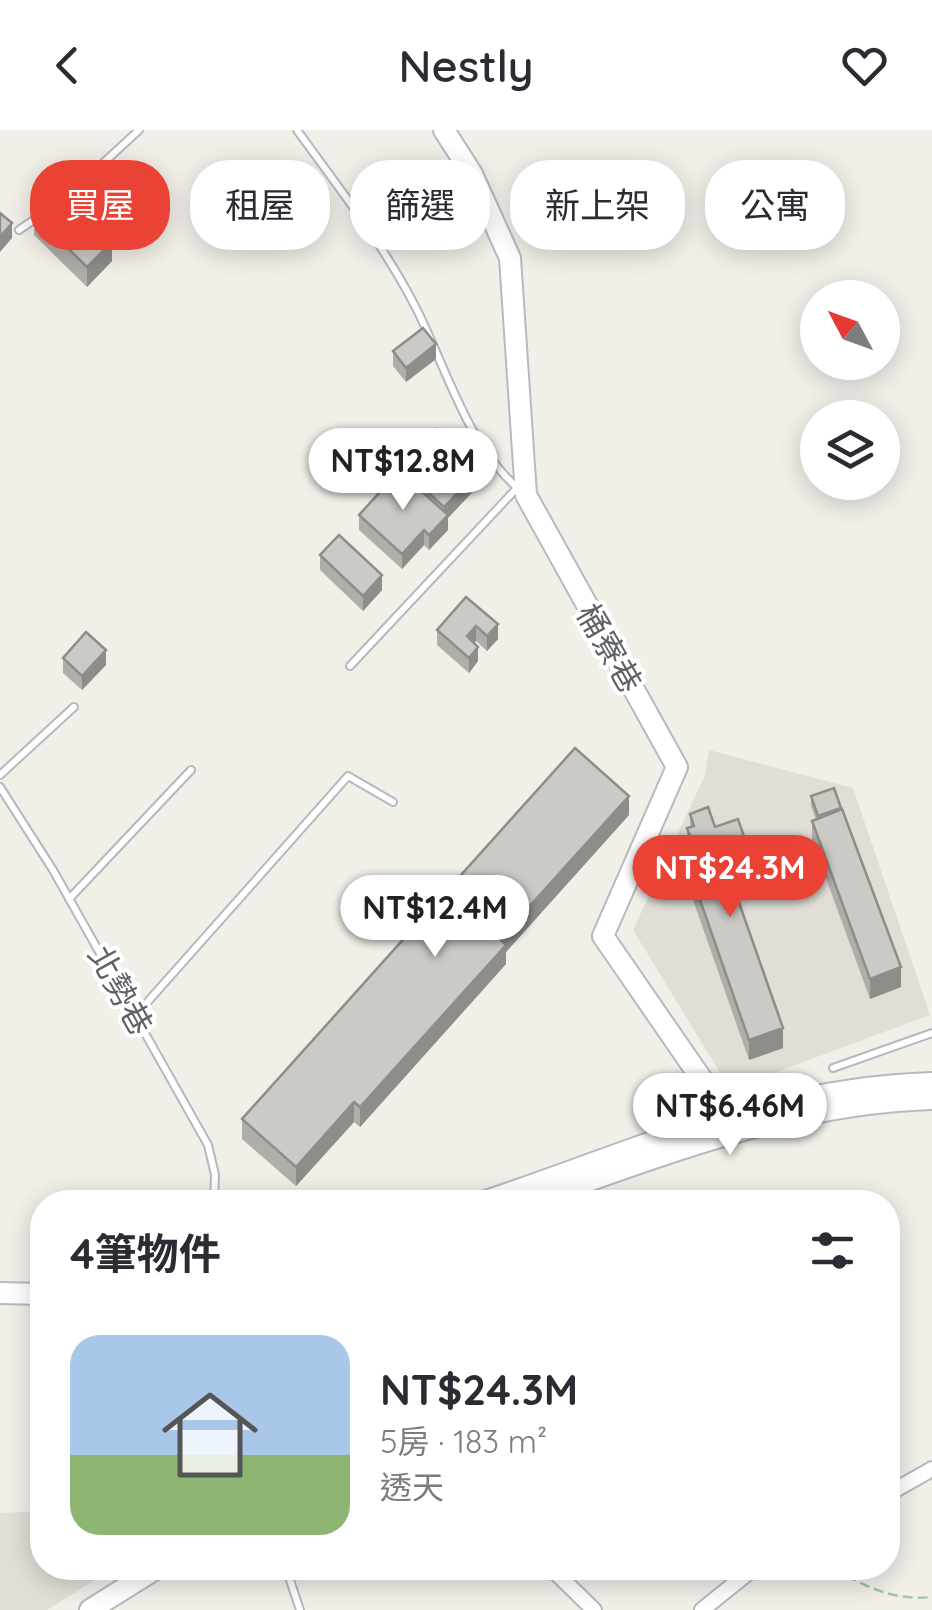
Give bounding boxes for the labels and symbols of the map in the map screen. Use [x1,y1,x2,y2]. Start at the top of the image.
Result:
north arrow [800,280,900,380]
pin: NT$12.8M [300,428,506,513]
street label: 桶寮巷 [569,596,651,700]
pin: NT$24.3M [627,835,833,920]
pin: NT$12.4M [332,875,538,960]
street label: 北勢巷 [80,938,162,1042]
pin: NT$6.46M [627,1073,833,1158]

